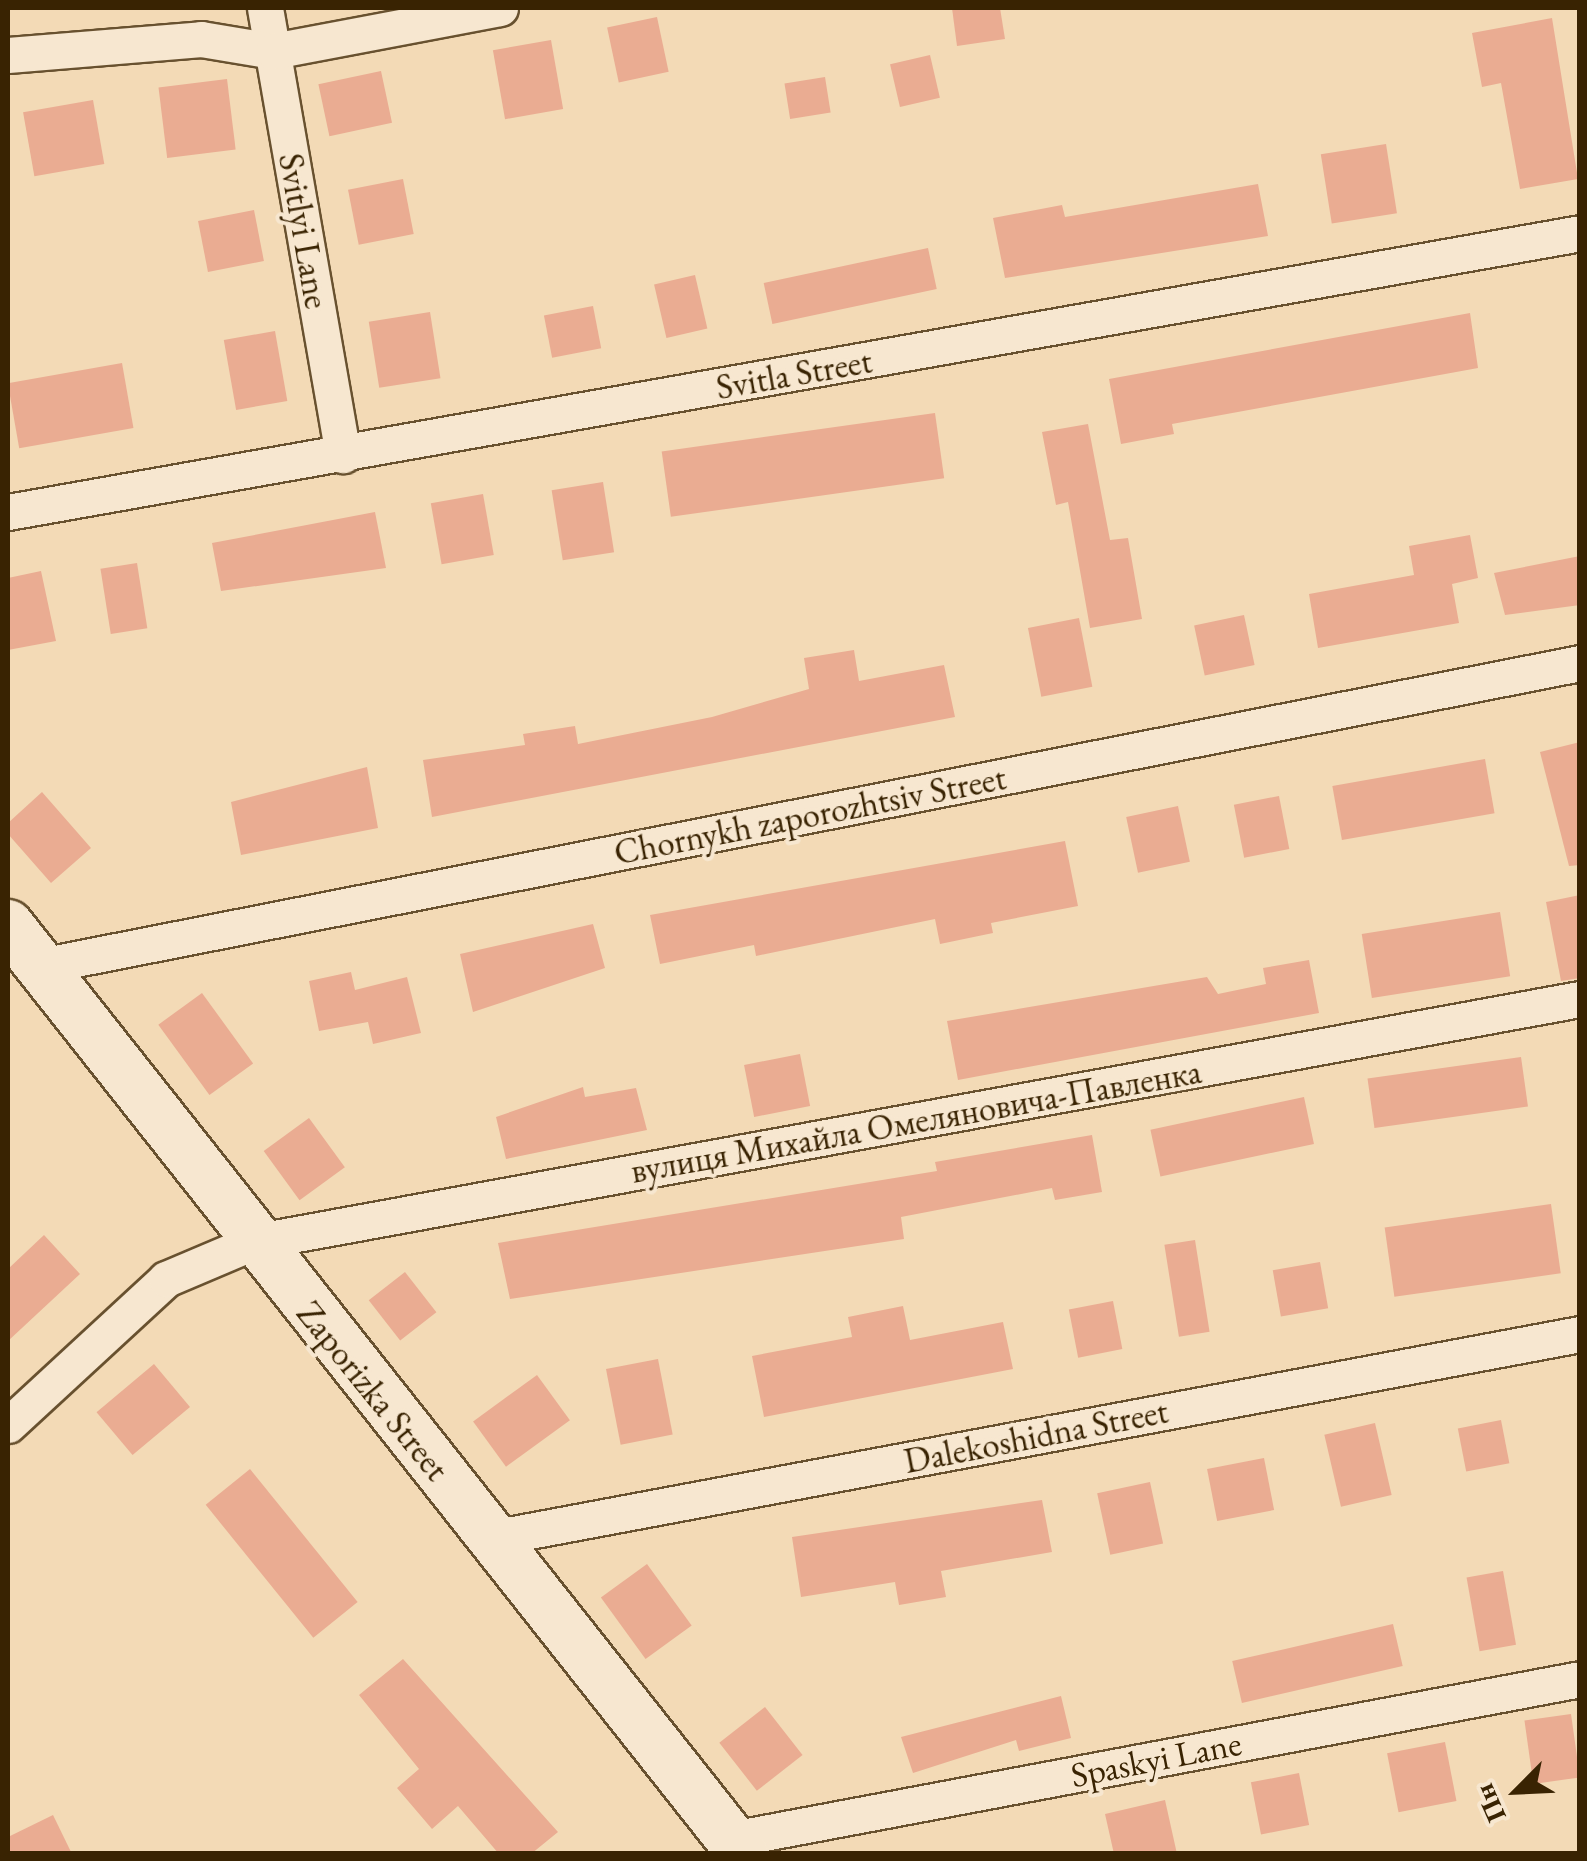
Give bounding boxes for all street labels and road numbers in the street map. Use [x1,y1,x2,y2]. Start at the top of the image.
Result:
street label: Svitlyi Lane [270,150,338,312]
street label: Svitla Street [713,340,875,408]
street label: Chornykh zaporozhtsiv Street [611,756,1009,874]
street label: вулиця Михайла Омеляновича-Павленка [628,1050,1204,1192]
street label: Zaporizka Street [288,1293,458,1489]
street label: Dalekoshidna Street [900,1390,1172,1482]
street label: Spaskyi Lane [1067,1722,1245,1796]

